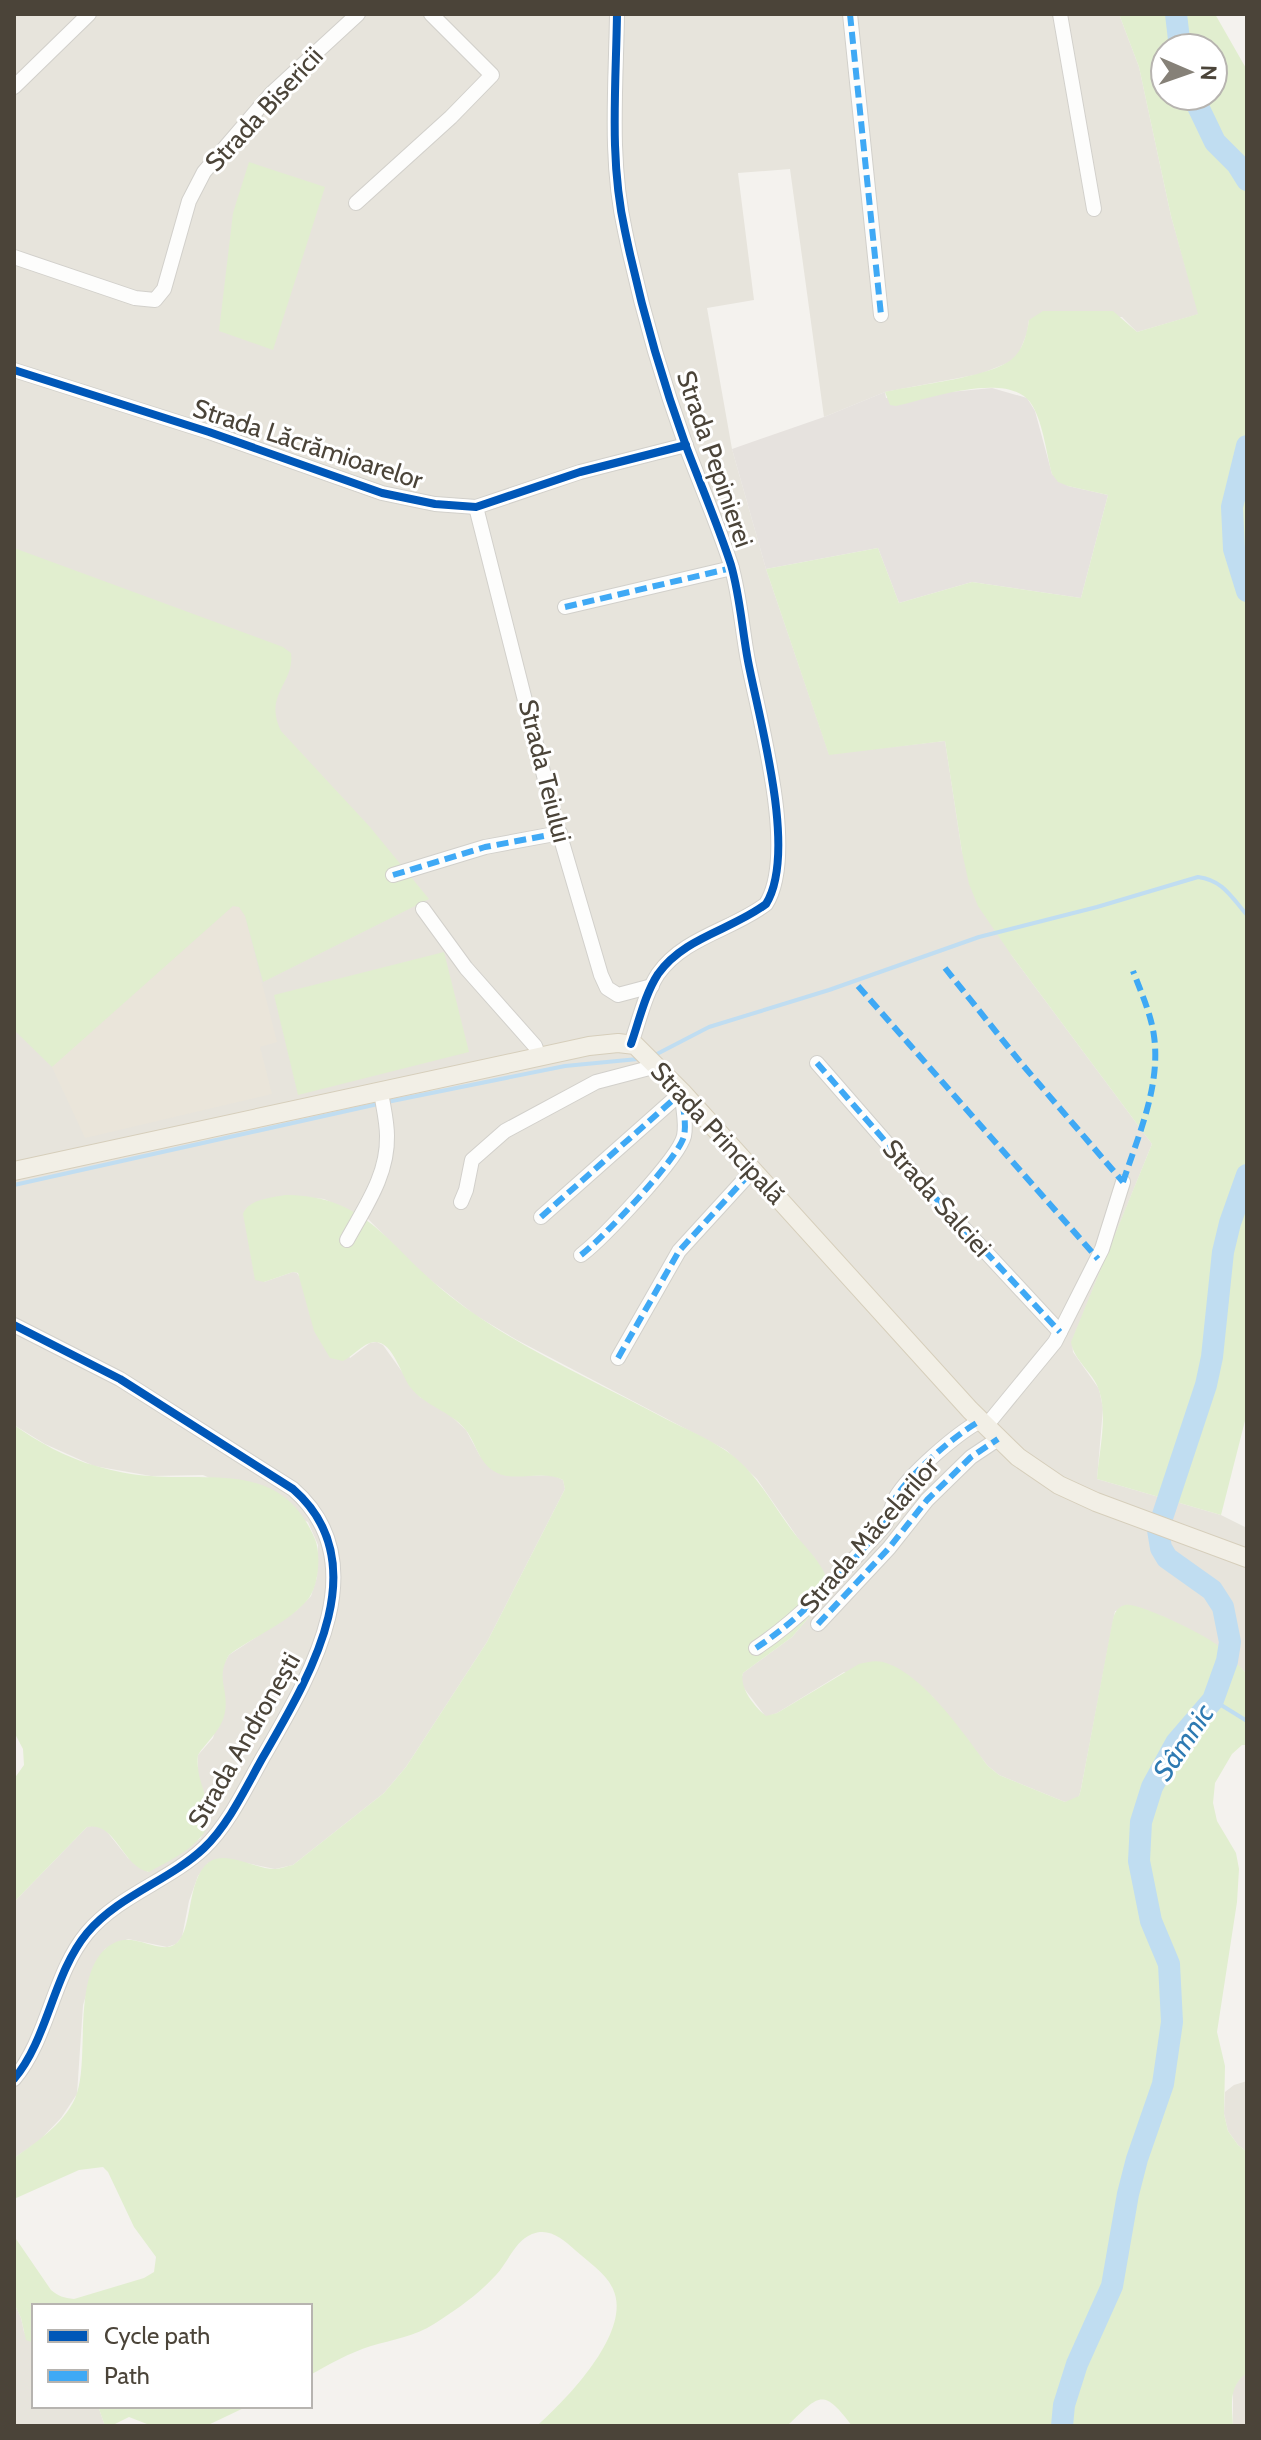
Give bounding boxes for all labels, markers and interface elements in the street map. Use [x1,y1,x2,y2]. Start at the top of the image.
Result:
north arrow [1149,32,1229,112]
street label: Strada Bisericii [198,40,330,178]
text: N [1195,64,1222,81]
street label: Strada Pepinierei [670,366,760,552]
street label: Strada Lăcrămioarelor [189,392,428,496]
street label: Strada Teiului [512,696,578,846]
street label: Strada Principală [644,1055,792,1211]
street label: Strada Salciei [876,1133,998,1263]
street label: Strada Măcelarilor [793,1450,946,1619]
street label: Strada Andronești [181,1647,308,1834]
water label: Sâmnic [1145,1697,1221,1787]
legend [32,2304,312,2408]
text: Cycle path [104,2321,210,2350]
text: Path [104,2361,150,2390]

